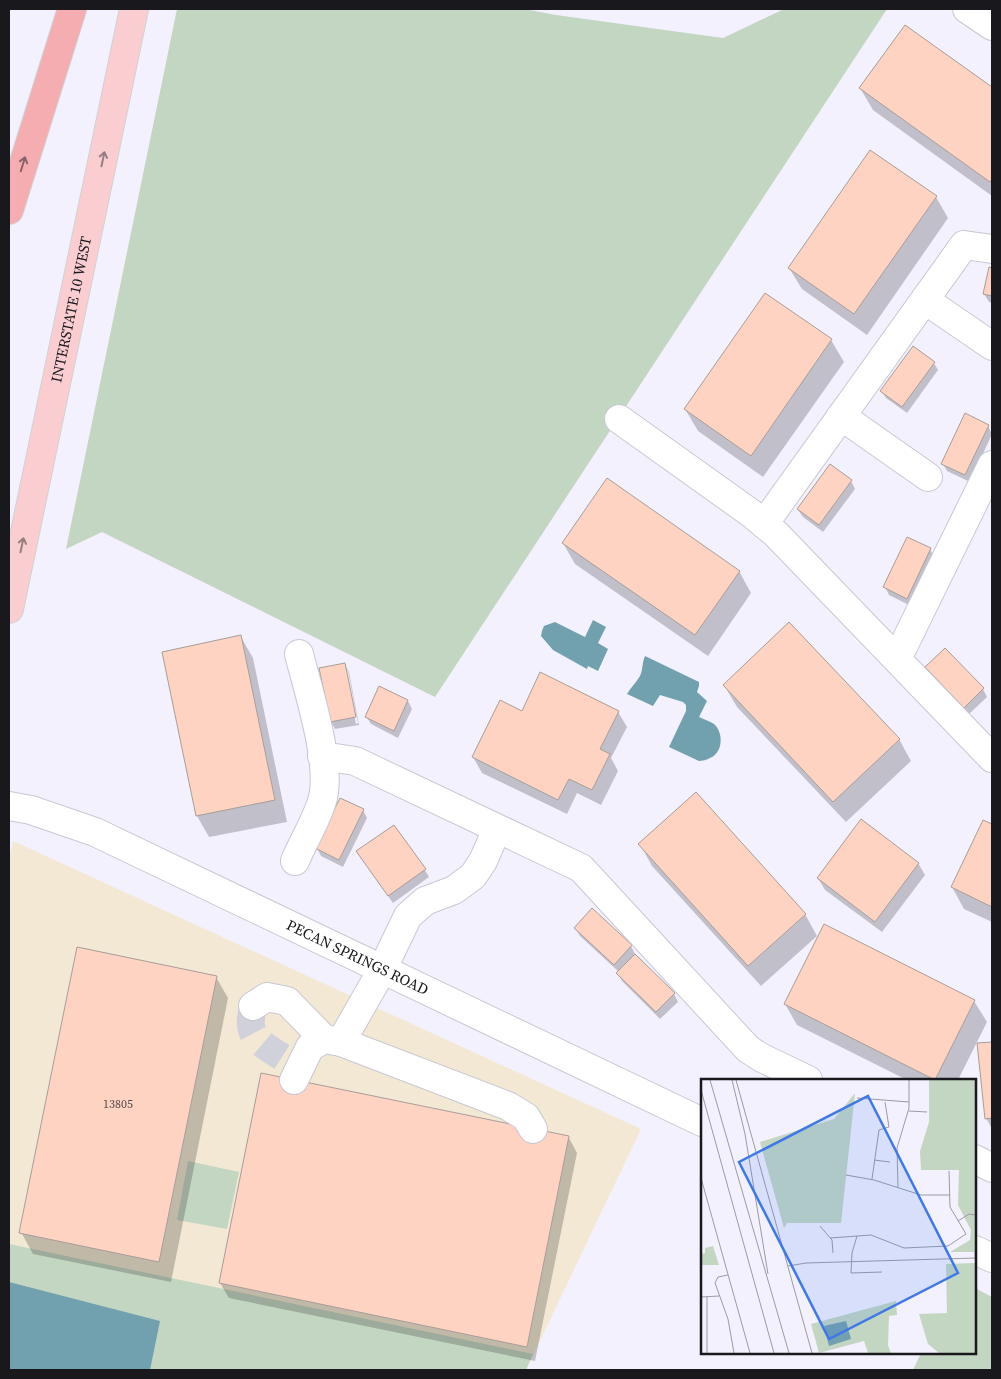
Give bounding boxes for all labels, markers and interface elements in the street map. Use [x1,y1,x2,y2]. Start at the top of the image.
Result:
one-way arrow [99,151,108,167]
one-way arrow [19,156,29,172]
street label: INTERSTATE 10 WEST [45,234,96,384]
one-way arrow [18,537,28,553]
street label: PECAN SPRINGS ROAD [283,914,432,1000]
inset map [701,1079,976,1354]
house number: 13805 [103,1096,133,1112]

